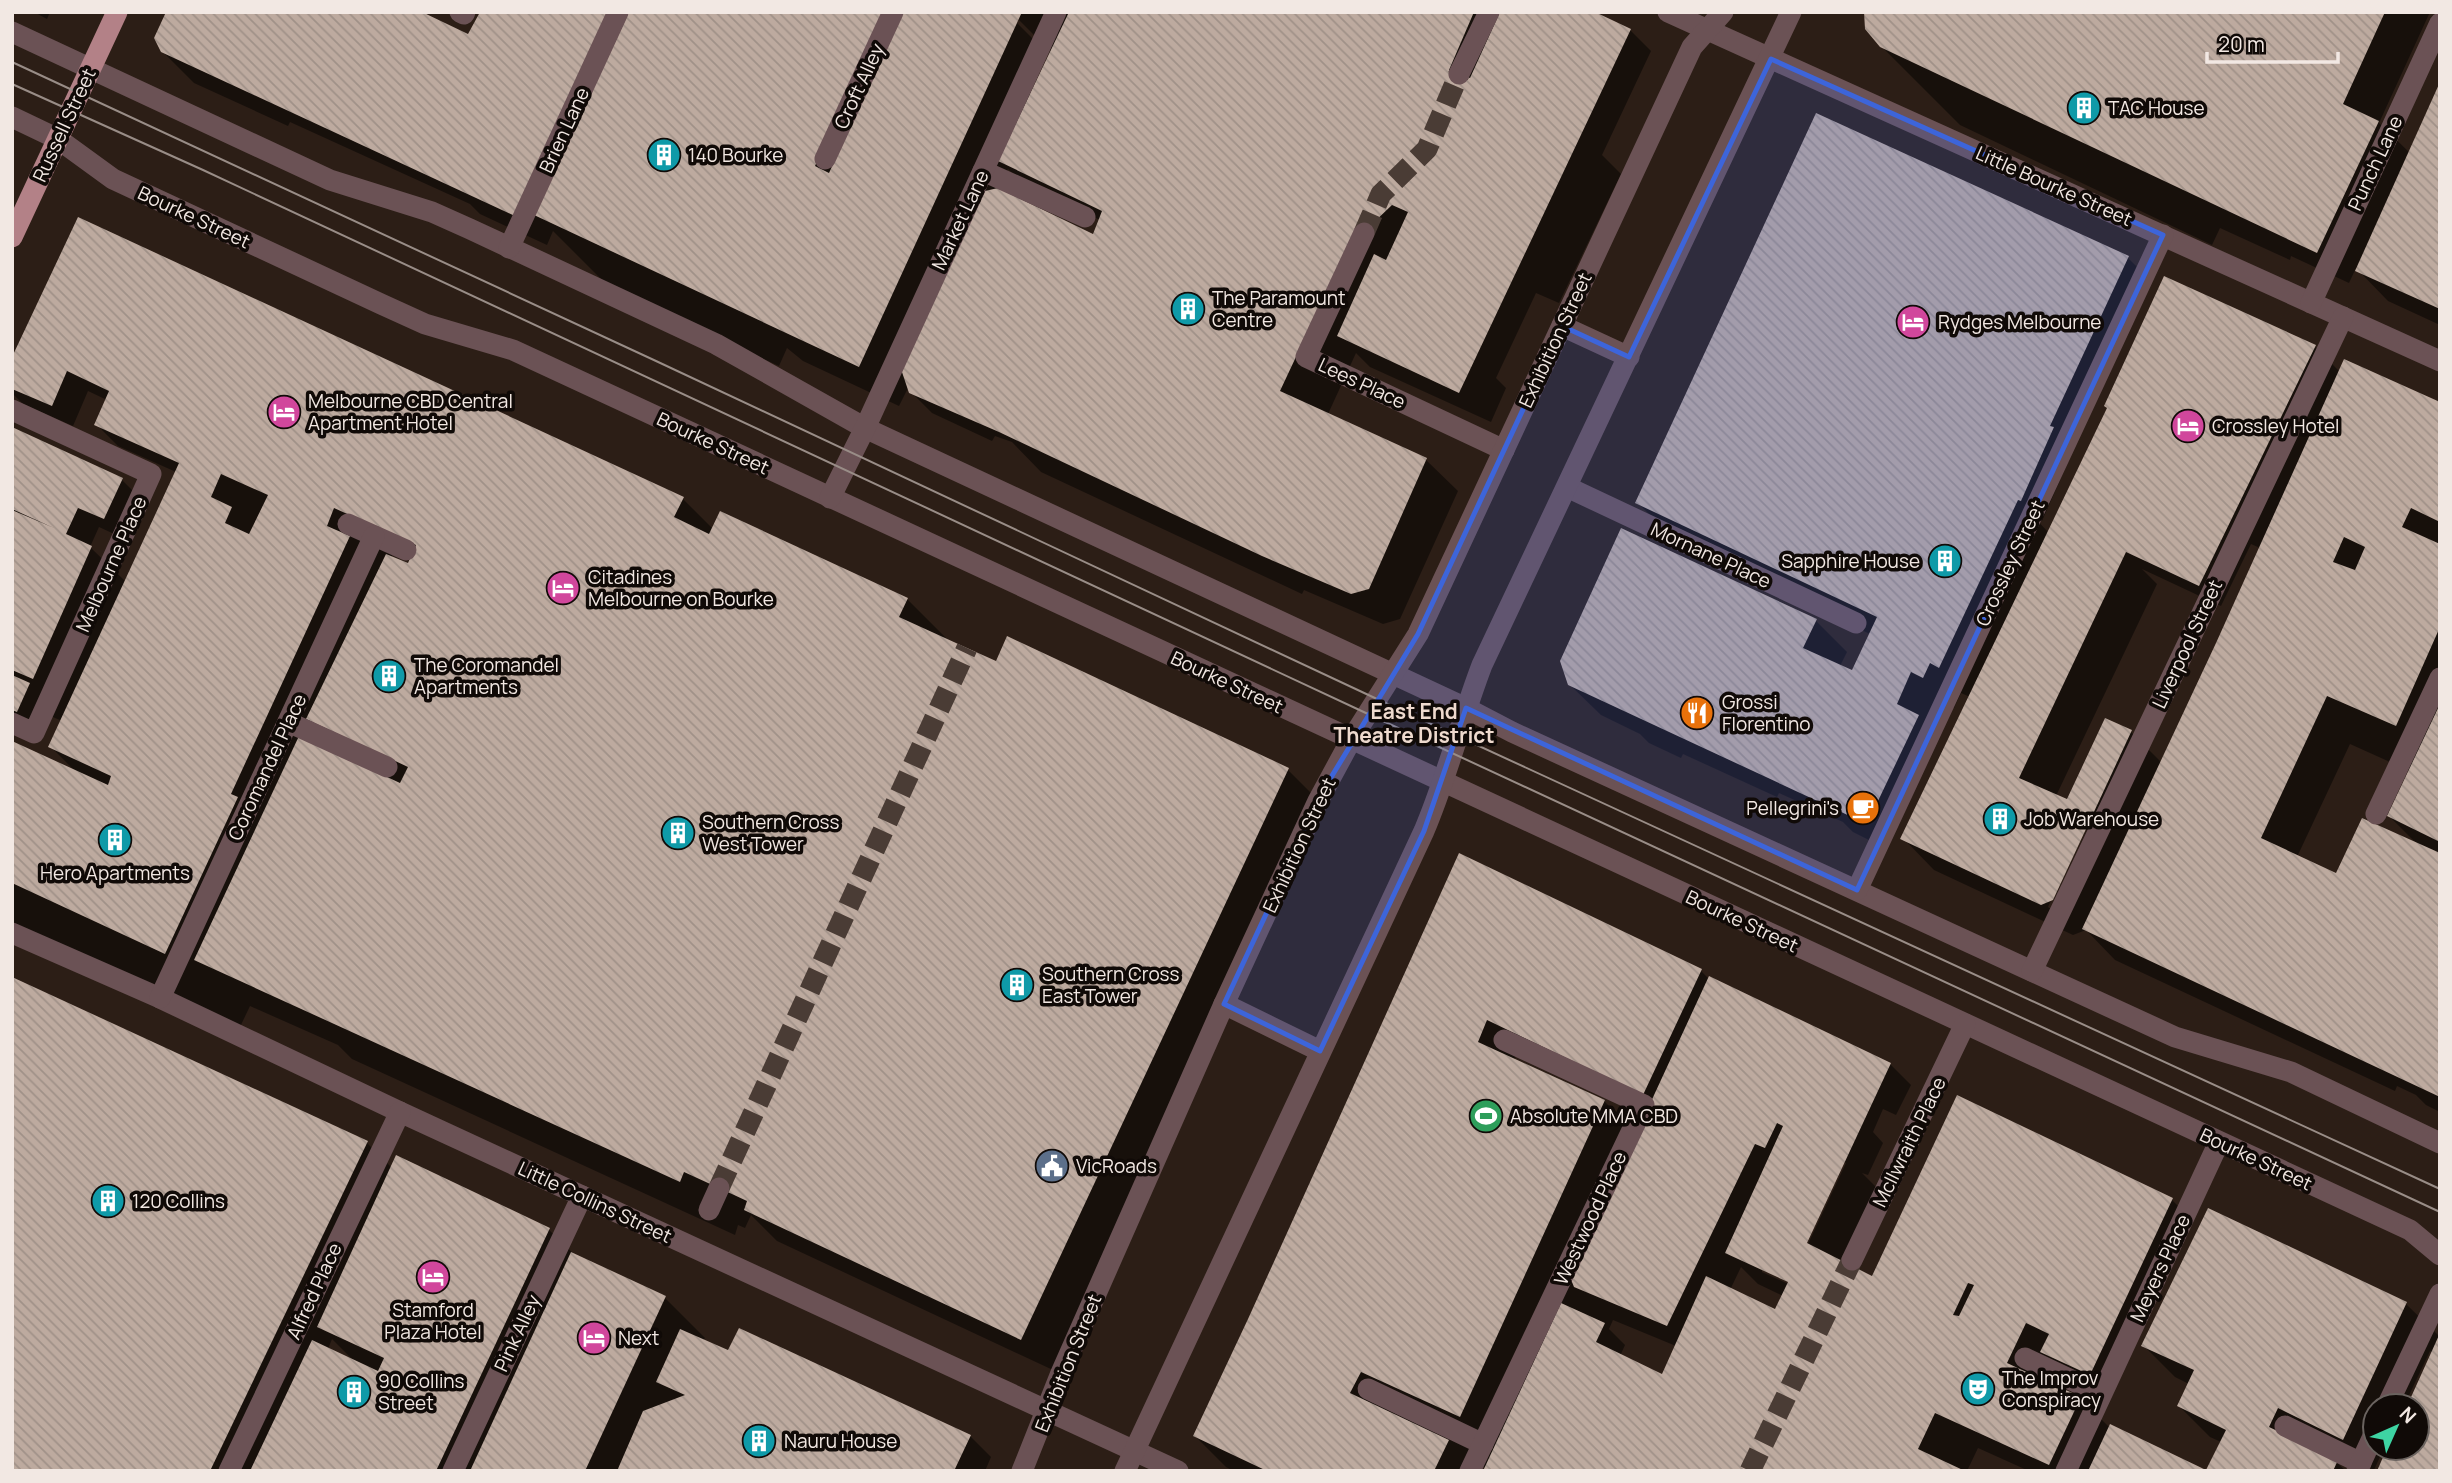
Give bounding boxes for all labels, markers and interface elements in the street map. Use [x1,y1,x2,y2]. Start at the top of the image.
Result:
scale bar [2207,21,2338,65]
text: 20 m [2218,30,2265,58]
street label: Croft Alley [828,39,890,133]
street label: Russell Street [26,64,102,186]
street label: Brien Lane [533,83,595,177]
building icon: TAC House [2065,89,2103,127]
place label: TAC House [2108,95,2205,121]
street label: Punch Lane [2342,111,2408,215]
building icon: 140 Bourke [645,136,683,174]
street label: Little Bourke Street [1972,140,2136,232]
place label: 140 Bourke [688,142,783,168]
street label: Market Lane [925,166,995,274]
street label: Bourke Street [134,180,254,254]
street label: Exhibition Street [1512,268,1598,412]
place label: The Paramount Centre [1212,285,1346,333]
building icon: The Paramount Centre [1169,290,1207,328]
hotel icon: Rydges Melbourne [1894,303,1932,341]
place label: Rydges Melbourne [1938,309,2101,335]
street label: Lees Place [1314,351,1410,415]
place label: Melbourne CBD Central Apartment Hotel [308,388,513,436]
hotel icon: Melbourne CBD Central Apartment Hotel [265,393,303,431]
street label: Bourke Street [653,406,773,480]
hotel icon: Crossley Hotel [2169,407,2207,445]
place label: Crossley Hotel [2212,413,2340,439]
street label: Melbourne Place [69,492,153,636]
street label: Crossley Street [1969,496,2051,630]
street label: Mornane Place [1647,516,1775,594]
building icon: Sapphire House [1926,542,1964,580]
place label: Sapphire House [1781,548,1920,574]
place label: Citadines Melbourne on Bourke [588,564,774,612]
hotel icon: Citadines Melbourne on Bourke [544,569,582,607]
street label: Liverpool Street [2146,575,2228,713]
street label: Bourke Street [1167,645,1287,719]
place label: The Coromandel Apartments [414,652,559,700]
building icon: The Coromandel Apartments [370,657,408,695]
street label: Coromandel Place [222,689,312,845]
place label: Grossi Florentino [1722,689,1811,737]
restaurant icon: Grossi Florentino [1678,694,1716,732]
district label: East End Theatre District [1333,697,1495,749]
street label: Exhibition Street [1256,773,1342,917]
cafe icon: Pellegrini's [1844,789,1882,827]
place label: Pellegrini's [1746,795,1839,821]
building icon: Job Warehouse [1981,800,2019,838]
place label: Job Warehouse [2024,806,2159,832]
place label: Southern Cross West Tower [702,809,840,857]
building icon: Southern Cross West Tower [659,814,697,852]
building icon: Hero Apartments [96,821,134,859]
place label: Hero Apartments [40,860,190,886]
street label: Bourke Street [1682,884,1802,958]
place label: Southern Cross East Tower [1042,961,1180,1009]
building icon: Southern Cross East Tower [998,966,1036,1004]
street label: McIlwraith Place [1866,1073,1952,1211]
sports icon: Absolute MMA CBD [1467,1097,1505,1135]
place label: Absolute MMA CBD [1510,1103,1678,1129]
street label: Bourke Street [2196,1122,2316,1196]
public building icon: VicRoads [1033,1147,1071,1185]
street label: Westwood Place [1548,1147,1632,1289]
place label: VicRoads [1076,1153,1157,1179]
street label: Little Collins Street [514,1155,676,1249]
building icon: 120 Collins [89,1182,127,1220]
place label: 120 Collins [132,1188,225,1214]
street label: Meyers Place [2124,1210,2196,1326]
street label: Alfred Place [280,1238,348,1344]
hotel icon: Stamford Plaza Hotel [414,1258,452,1296]
street label: Pink Alley [488,1290,546,1376]
street label: Exhibition Street [1029,1290,1107,1436]
place label: Stamford Plaza Hotel [384,1297,482,1345]
hotel icon: Next [575,1319,613,1357]
place label: Next [618,1325,659,1351]
place label: The Improv Conspiracy [2002,1365,2101,1413]
place label: 90 Collins Street [378,1368,465,1416]
theatre icon: The Improv Conspiracy [1959,1370,1997,1408]
building icon: 90 Collins Street [335,1373,373,1411]
north arrow [2361,1392,2431,1462]
text: N [2394,1401,2422,1429]
building icon: Nauru House [740,1422,778,1460]
place label: Nauru House [784,1428,897,1454]

